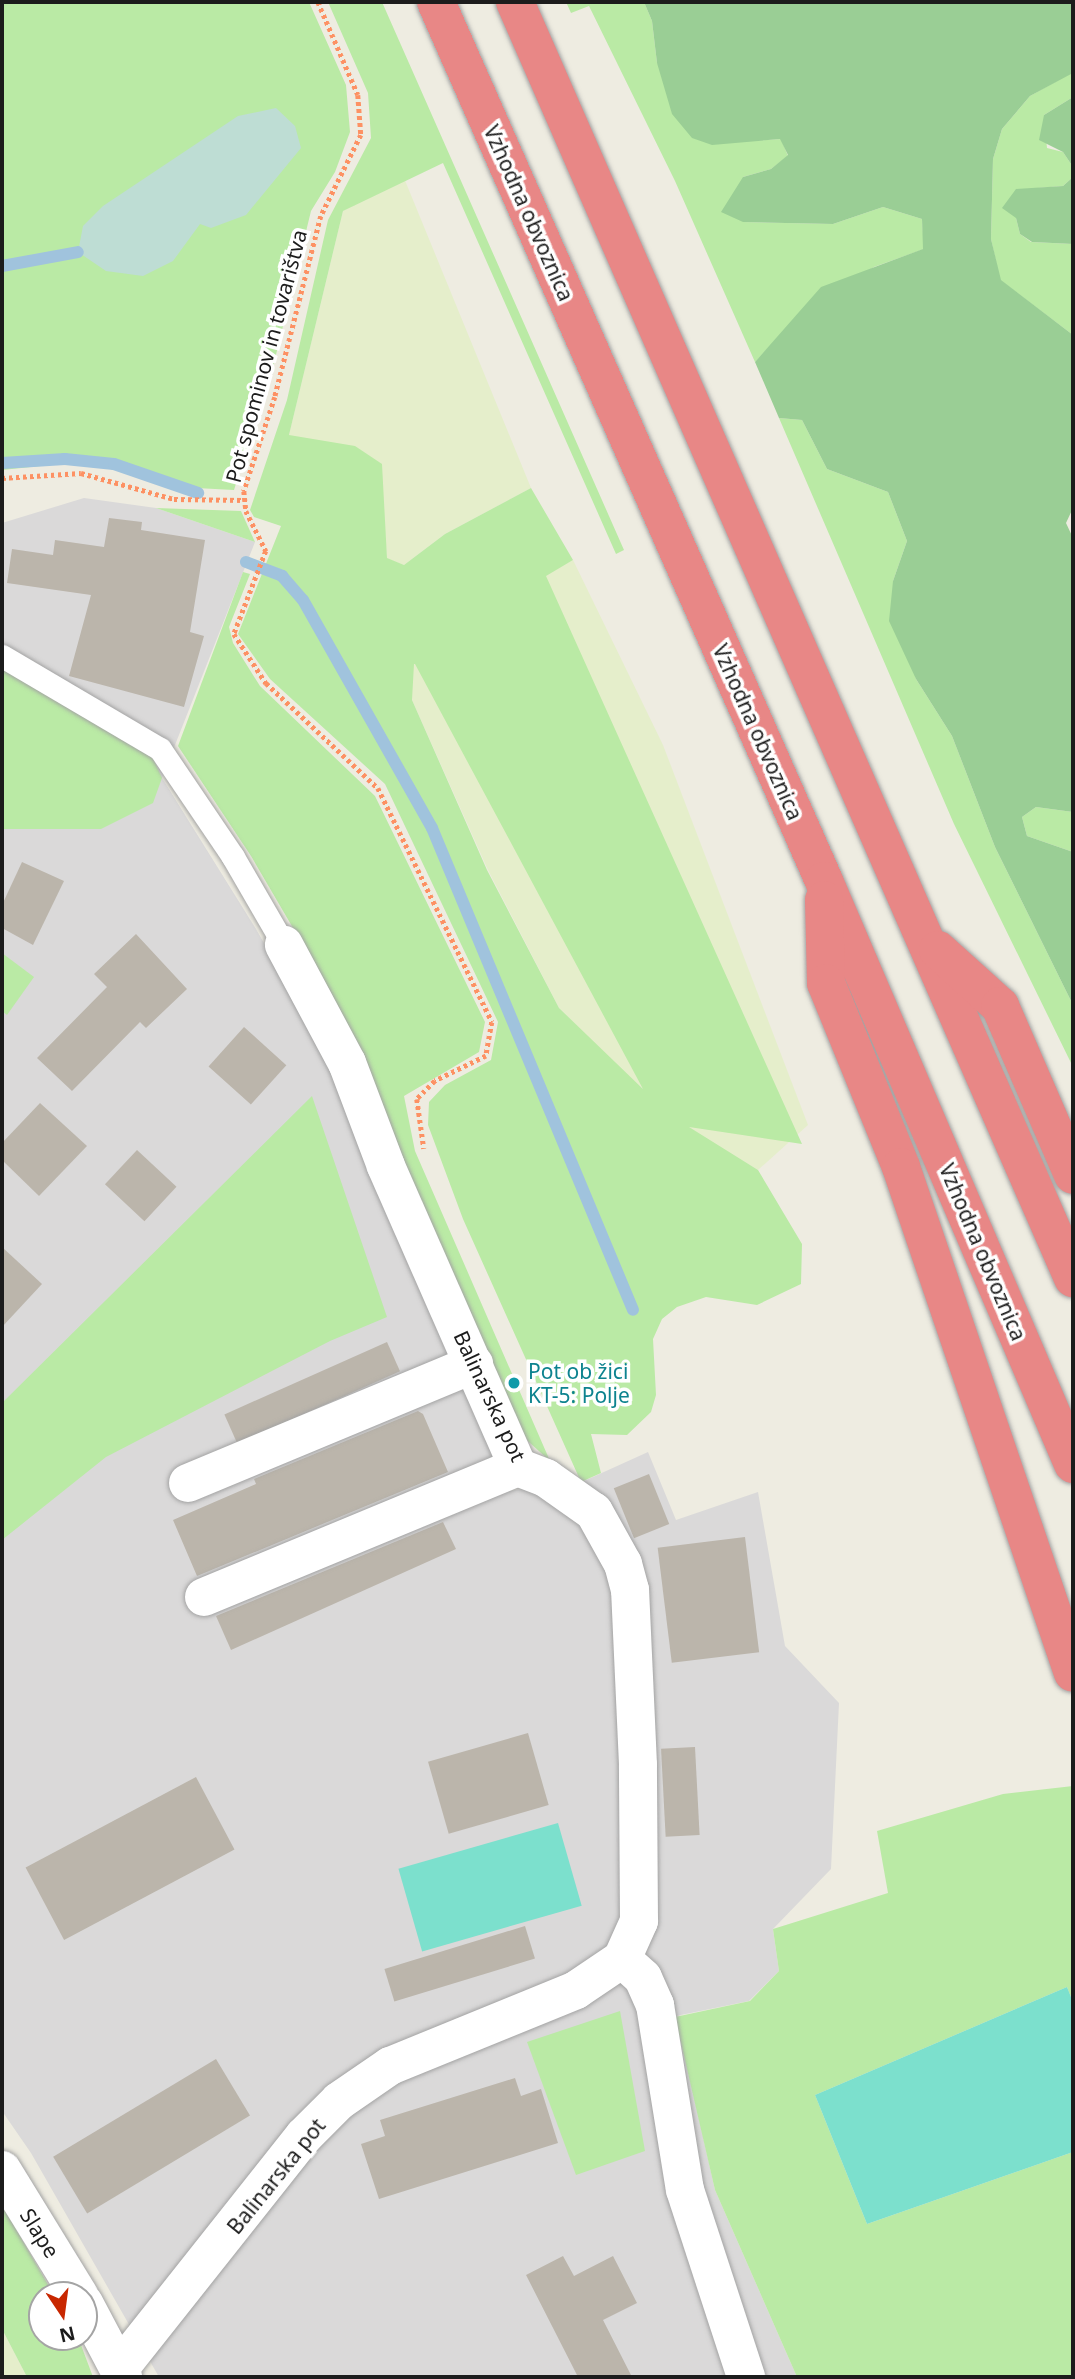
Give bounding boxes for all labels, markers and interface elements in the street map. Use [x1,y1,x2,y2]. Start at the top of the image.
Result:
street label: Vzhodna obvoznica [479,121,579,305]
street label: Pot spominov in tovarištva [220,227,312,485]
street label: Vzhodna obvoznica [708,640,808,824]
street label: Vzhodna obvoznica [934,1160,1032,1344]
street label: Balinarska pot [449,1327,531,1465]
place label: Pot ob žici KT-5: Polje [528,1358,630,1408]
marker: Pot ob žici KT-5: Polje [506,1375,522,1391]
street label: Balinarska pot [222,2113,330,2239]
street label: Slape [15,2204,65,2262]
north arrow [28,2281,98,2351]
text: N [57,2320,78,2349]

